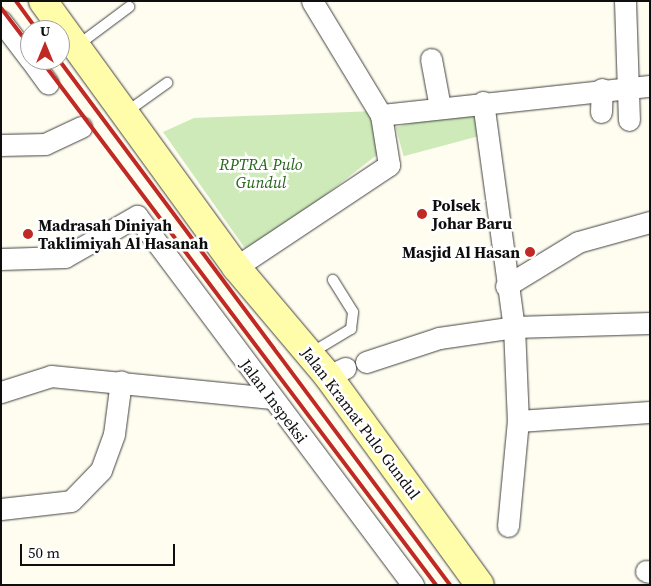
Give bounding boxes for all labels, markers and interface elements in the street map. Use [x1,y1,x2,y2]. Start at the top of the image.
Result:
north arrow [20,20,70,70]
text: U [40,21,50,41]
park label: RPTRA Pulo Gundul [219,154,303,192]
place label: Polsek Johar Baru [432,195,512,233]
marker: Polsek Johar Baru [416,208,428,220]
place label: Madrasah Diniyah Taklimiyah Al Hasanah [38,215,208,253]
marker: Madrasah Diniyah Taklimiyah Al Hasanah [22,228,34,240]
place label: Masjid Al Hasan [402,242,520,262]
marker: Masjid Al Hasan [524,246,536,258]
street label: Jalan Kramat Pulo Gundul [297,343,425,503]
street label: Jalan Inspeksi [236,355,312,447]
scale bar [22,534,178,566]
text: 50 m [28,542,60,563]

